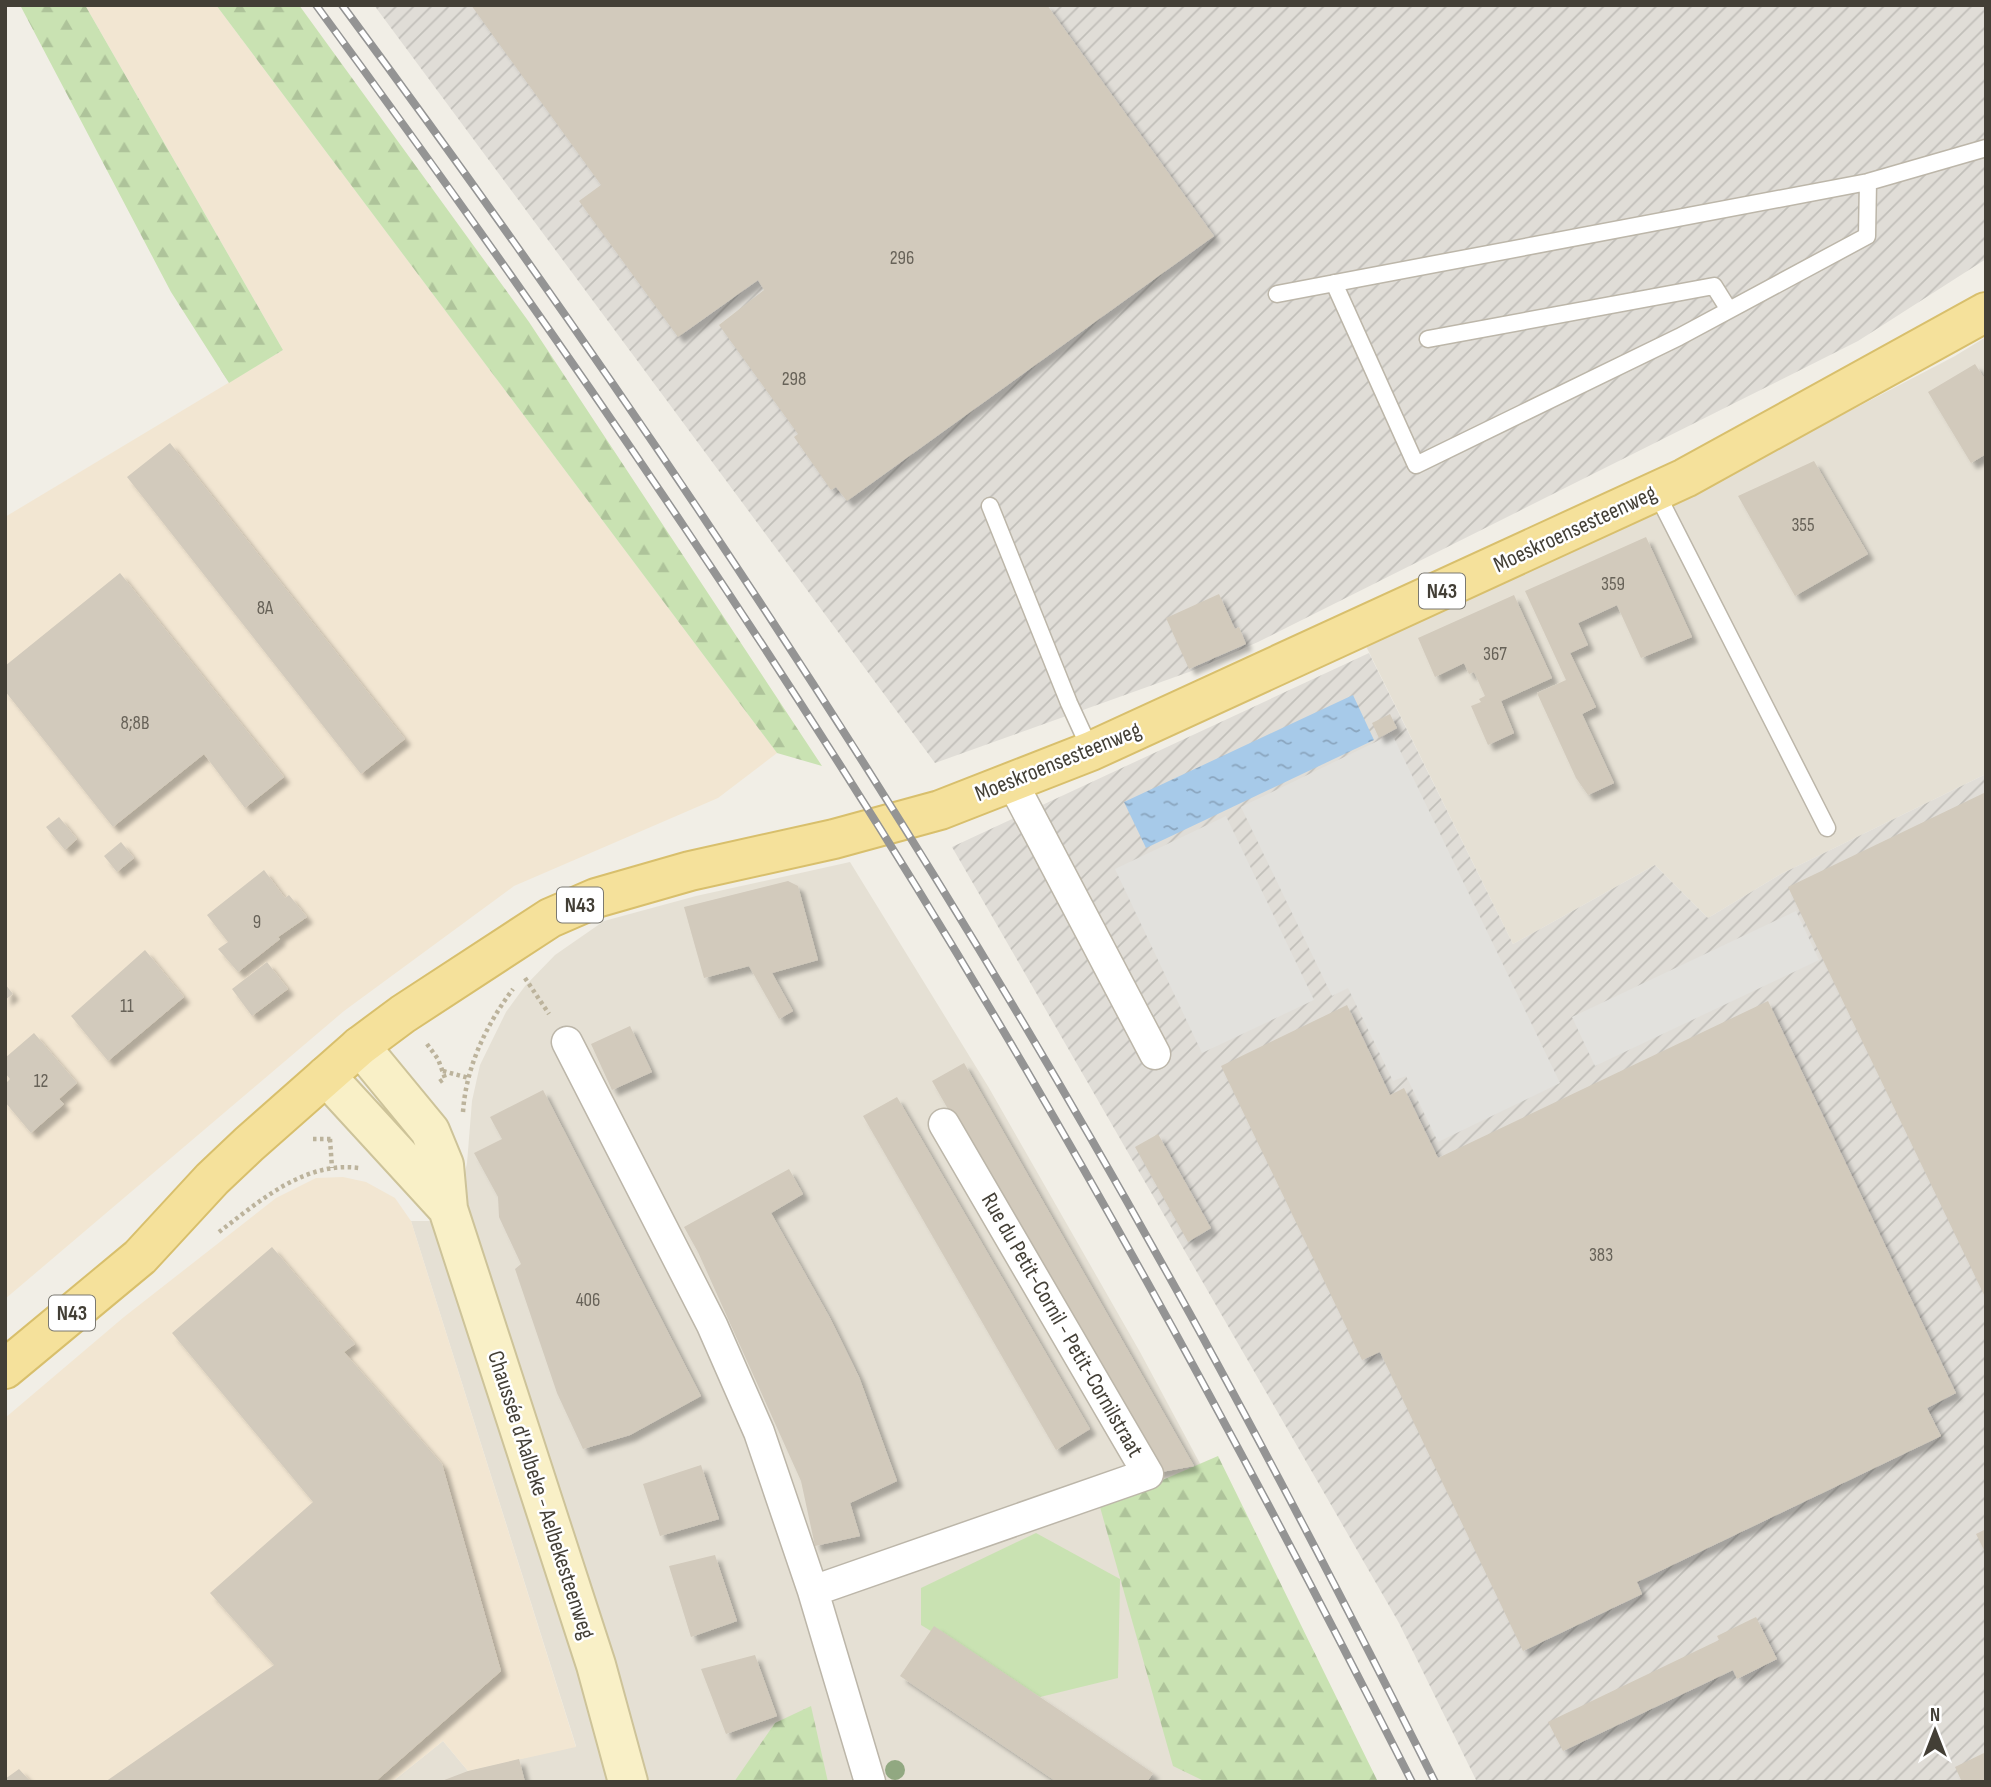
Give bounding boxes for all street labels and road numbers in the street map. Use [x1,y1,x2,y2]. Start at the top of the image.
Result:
street label: Moeskroensesteenweg [1489,479,1661,579]
road number: N43 [1419,574,1465,608]
street label: Moeskroensesteenweg [971,716,1145,808]
road number: N43 [557,888,603,922]
street label: Rue du Petit-Cornil - Petit-Cornilstraat [975,1188,1149,1462]
road number: N43 [49,1296,95,1330]
street label: Chaussée d'Aalbeke - Aelbekesteenweg [481,1347,601,1643]

